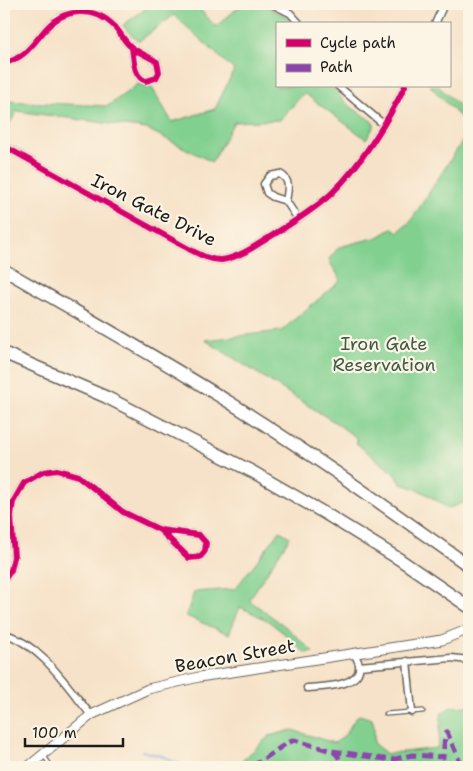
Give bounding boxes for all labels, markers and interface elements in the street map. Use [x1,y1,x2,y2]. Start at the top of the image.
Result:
legend [276,22,450,88]
text: Cycle path [320,33,396,53]
text: Path [320,57,353,77]
street label: Iron Gate Drive [87,168,221,252]
park label: Iron Gate Reservation [332,332,436,377]
street label: Beacon Street [173,634,297,678]
scale bar [25,716,122,748]
text: 100 m [32,723,77,743]

